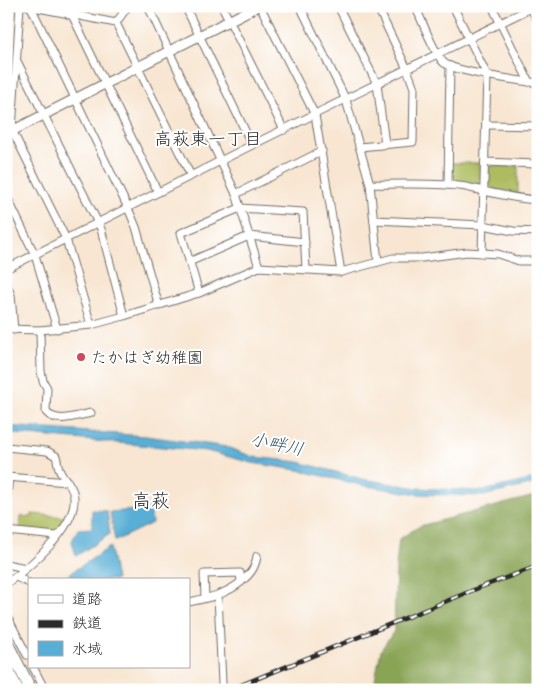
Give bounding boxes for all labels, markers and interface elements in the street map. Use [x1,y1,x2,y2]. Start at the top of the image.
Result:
district label: 高萩東一丁目 [154,128,262,150]
place label: たかはぎ幼稚園 [91,348,203,367]
marker: たかはぎ幼稚園 [75,351,87,363]
water label: 小畔川 [248,428,306,460]
district label: 高萩 [132,489,170,512]
legend [28,578,190,668]
text: 道路 [72,590,102,608]
text: 鉄道 [72,614,102,632]
text: 水域 [72,640,102,658]

